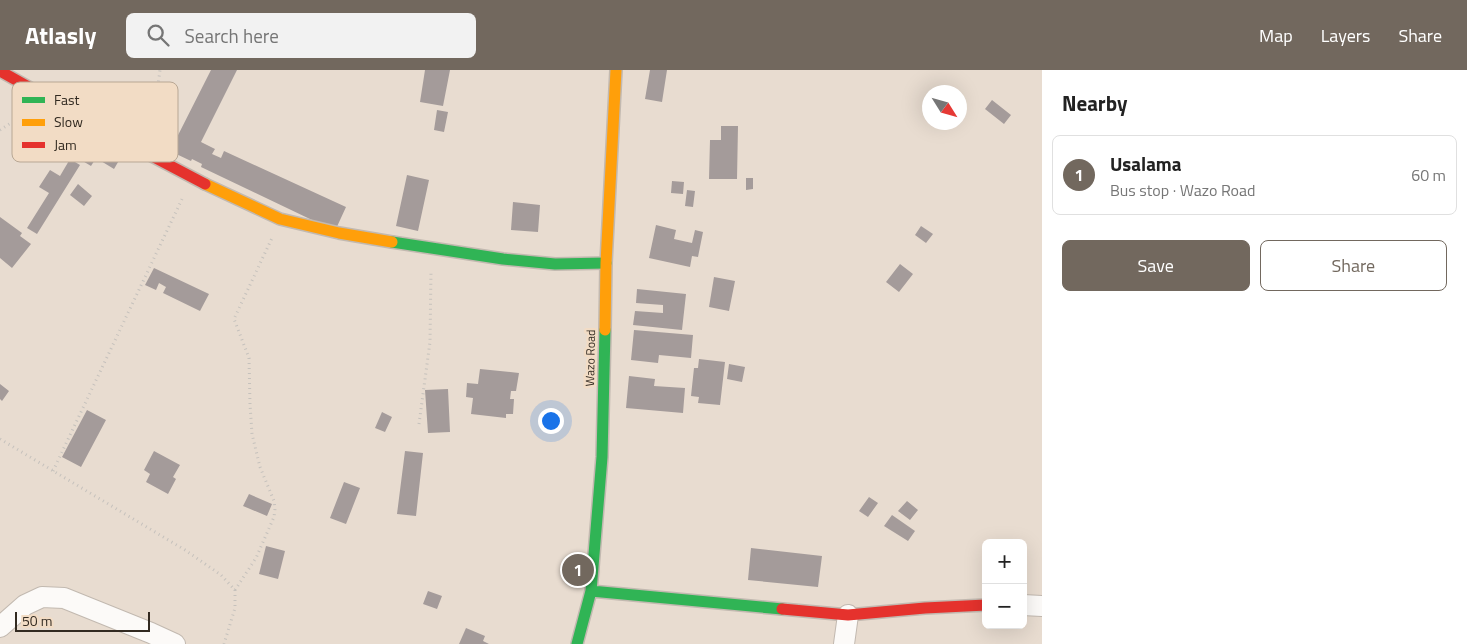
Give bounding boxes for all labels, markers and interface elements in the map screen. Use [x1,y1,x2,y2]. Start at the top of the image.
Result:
search box [126,13,476,58]
text: Atlasly [25,17,96,53]
icon: search [144,21,172,49]
text: Search here [184,21,279,50]
text: Map [1259,22,1293,49]
text: Layers [1321,22,1370,49]
text: Share [1398,22,1442,49]
legend [12,82,178,162]
north arrow [922,85,967,130]
text: Nearby [1062,87,1127,119]
text: Fast [54,89,79,110]
text: Slow [54,111,83,132]
text: Jam [54,134,77,155]
text: Usalama [1110,149,1182,178]
text: 1 [1075,163,1083,187]
text: 60 m [1411,163,1446,187]
text: Bus stop · Wazo Road [1110,178,1256,202]
button: Save [1062,240,1250,291]
button: Share [1260,240,1447,291]
street label: Wazo Road [580,329,600,387]
your location [538,408,564,434]
map controls [982,539,1027,629]
button: + [982,539,1027,584]
pin: 1 [562,551,594,589]
button: − [982,584,1027,629]
scale bar [15,609,150,632]
text: 50 m [22,610,52,631]

